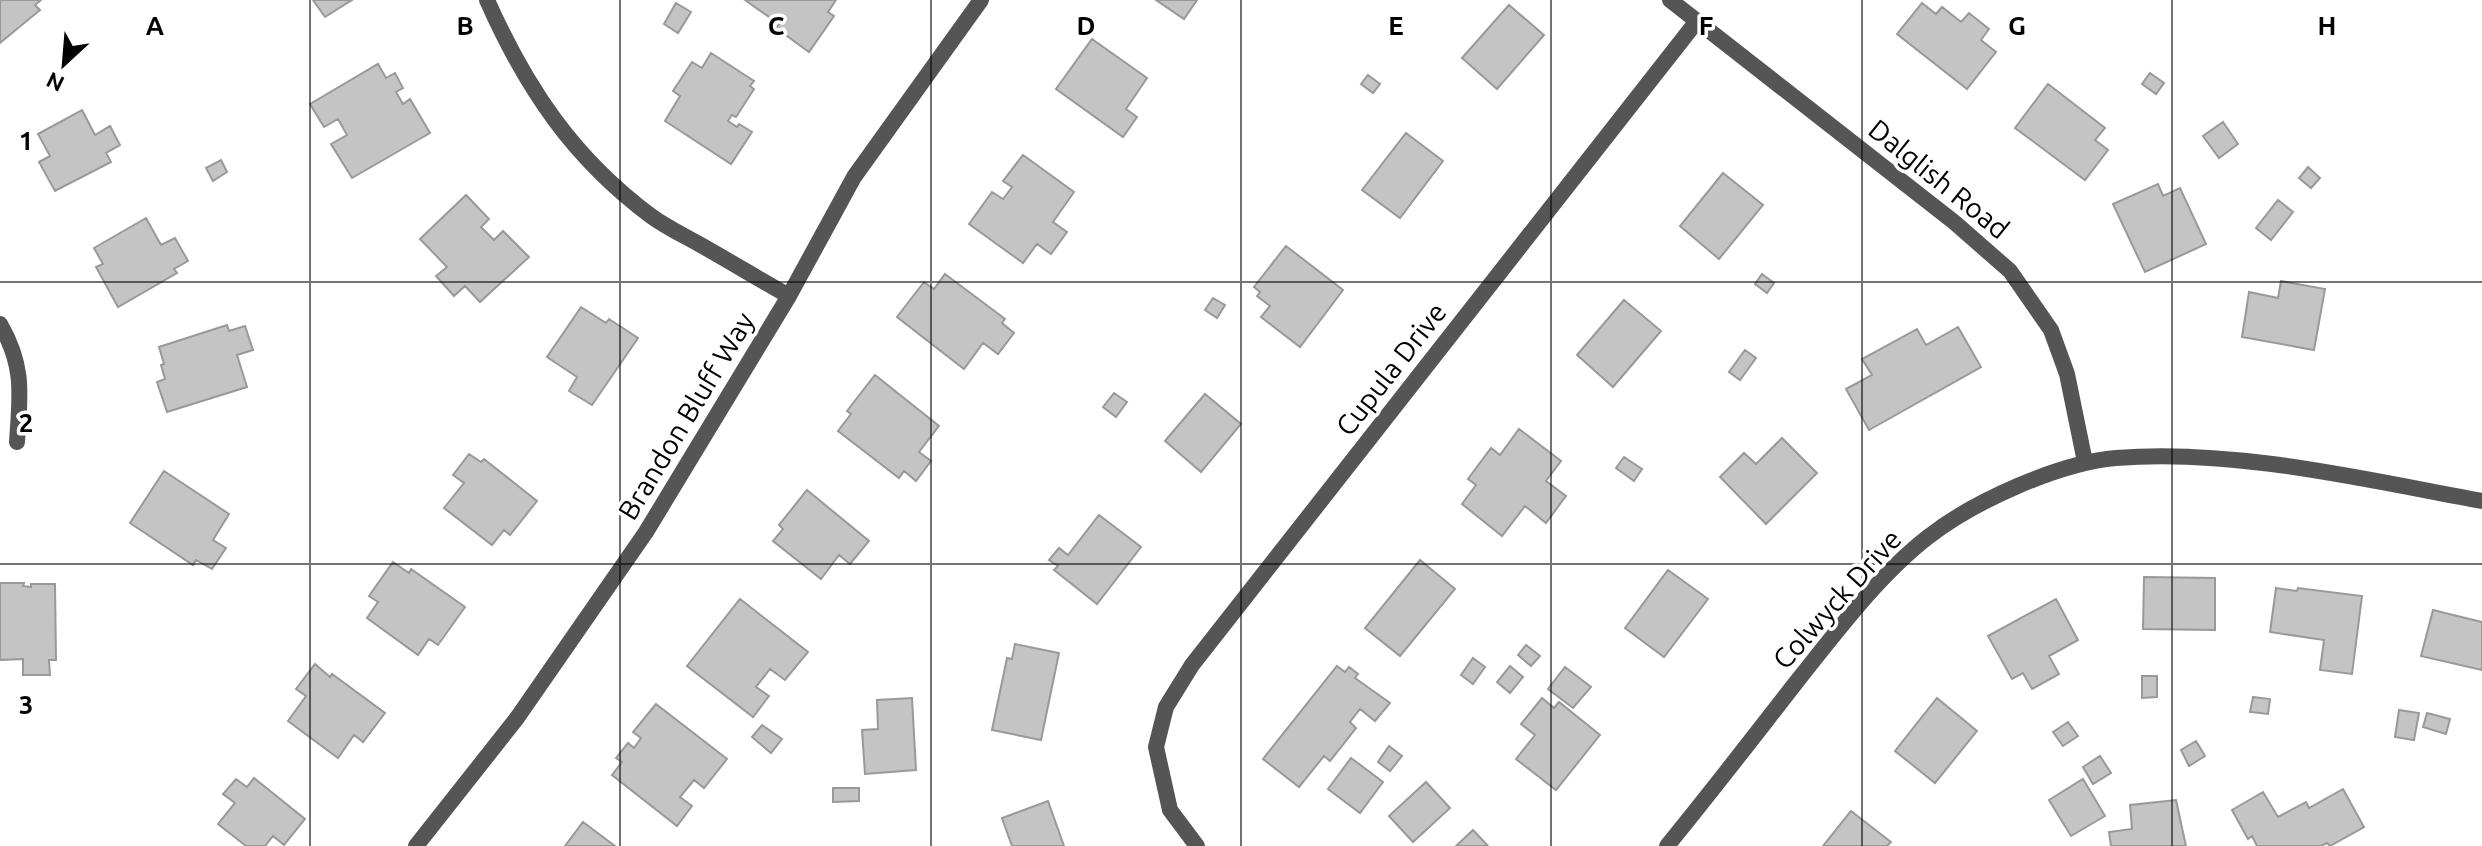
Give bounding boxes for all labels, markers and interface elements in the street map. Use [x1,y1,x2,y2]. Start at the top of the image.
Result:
text: A [146,11,165,40]
text: B [456,11,474,40]
text: C [768,11,785,40]
text: D [1077,11,1095,40]
text: E [1388,11,1404,40]
text: F [1699,11,1713,40]
text: G [2008,11,2026,40]
text: H [2318,11,2336,40]
north arrow [24,24,104,104]
text: N [42,68,68,97]
street label: Dalglish Road [1863,113,2015,244]
text: 1 [19,126,33,155]
street label: Cupula Drive [1329,296,1452,441]
street label: Brandon Bluff Way [612,307,760,525]
text: 2 [19,408,33,437]
street label: Colwyck Drive [1766,523,1907,675]
text: 3 [19,690,33,719]

